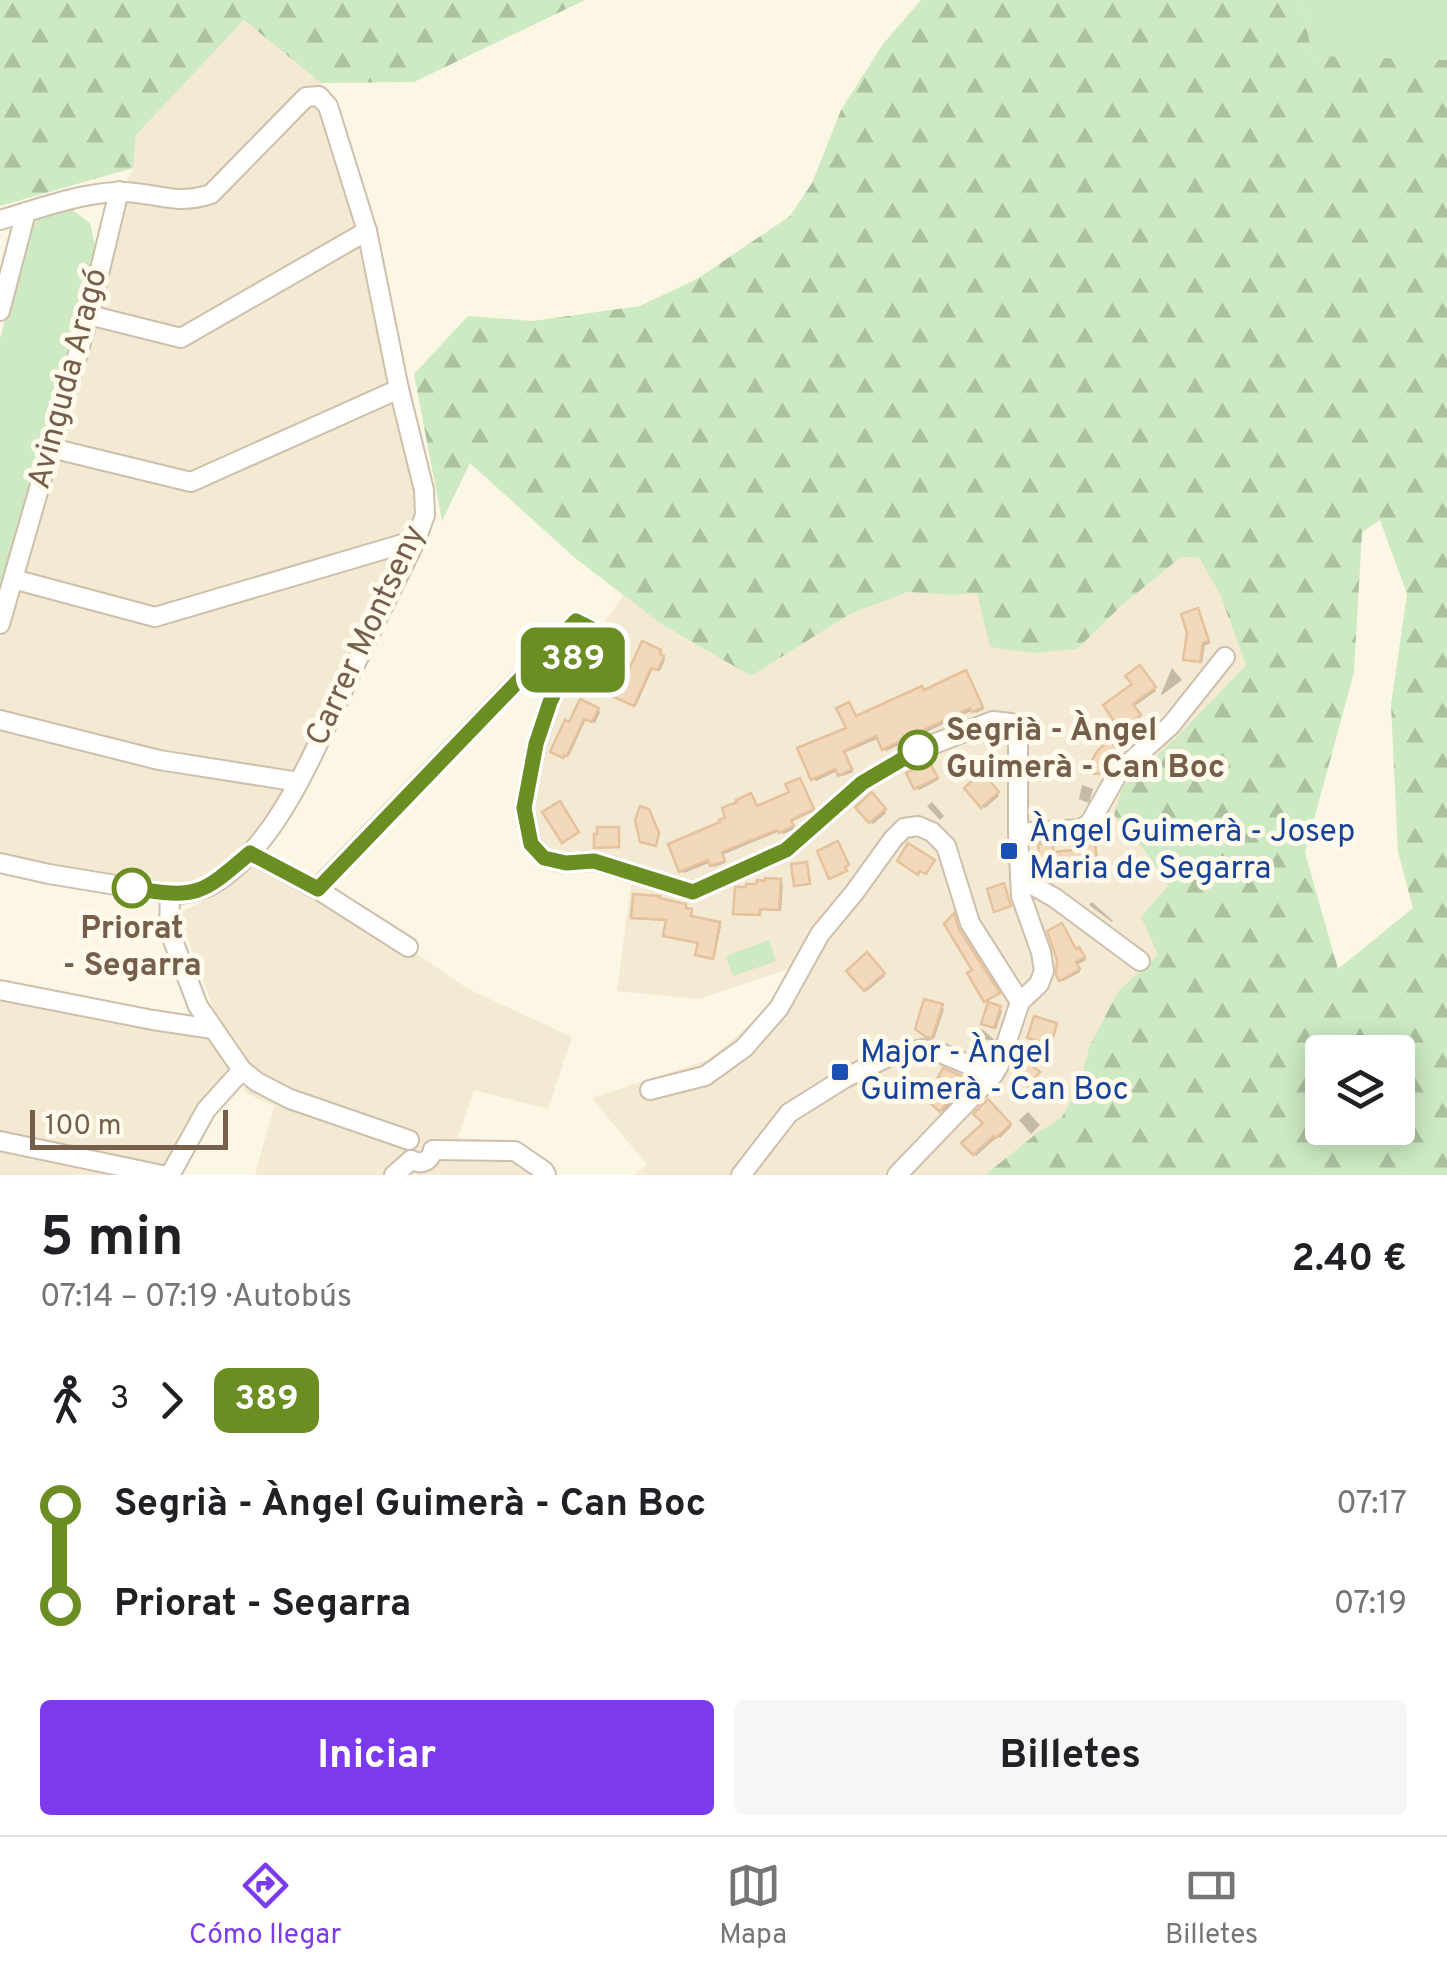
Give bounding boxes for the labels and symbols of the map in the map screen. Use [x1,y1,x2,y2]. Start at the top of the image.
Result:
street label: Avinguda Aragó [20,264,118,494]
street label: Carrer Montseny [298,519,436,753]
line badge: 389 [516,628,630,692]
place label: Segrià - Àngel Guimerà - Can Boc [946,710,1225,789]
marker: Segrià - Àngel Guimerà - Can Boc [899,731,937,769]
place label: Àngel Guimerà - Josep Maria de Segarra [1029,811,1355,890]
marker: Àngel Guimerà - Josep Maria de Segarra [998,840,1020,862]
marker: Priorat - Segarra [113,869,151,907]
place label: Priorat - Segarra [63,910,201,987]
place label: Major - Àngel Guimerà - Can Boc [860,1032,1129,1111]
marker: Major - Àngel Guimerà - Can Boc [829,1061,851,1083]
scale bar [30,1105,228,1150]

